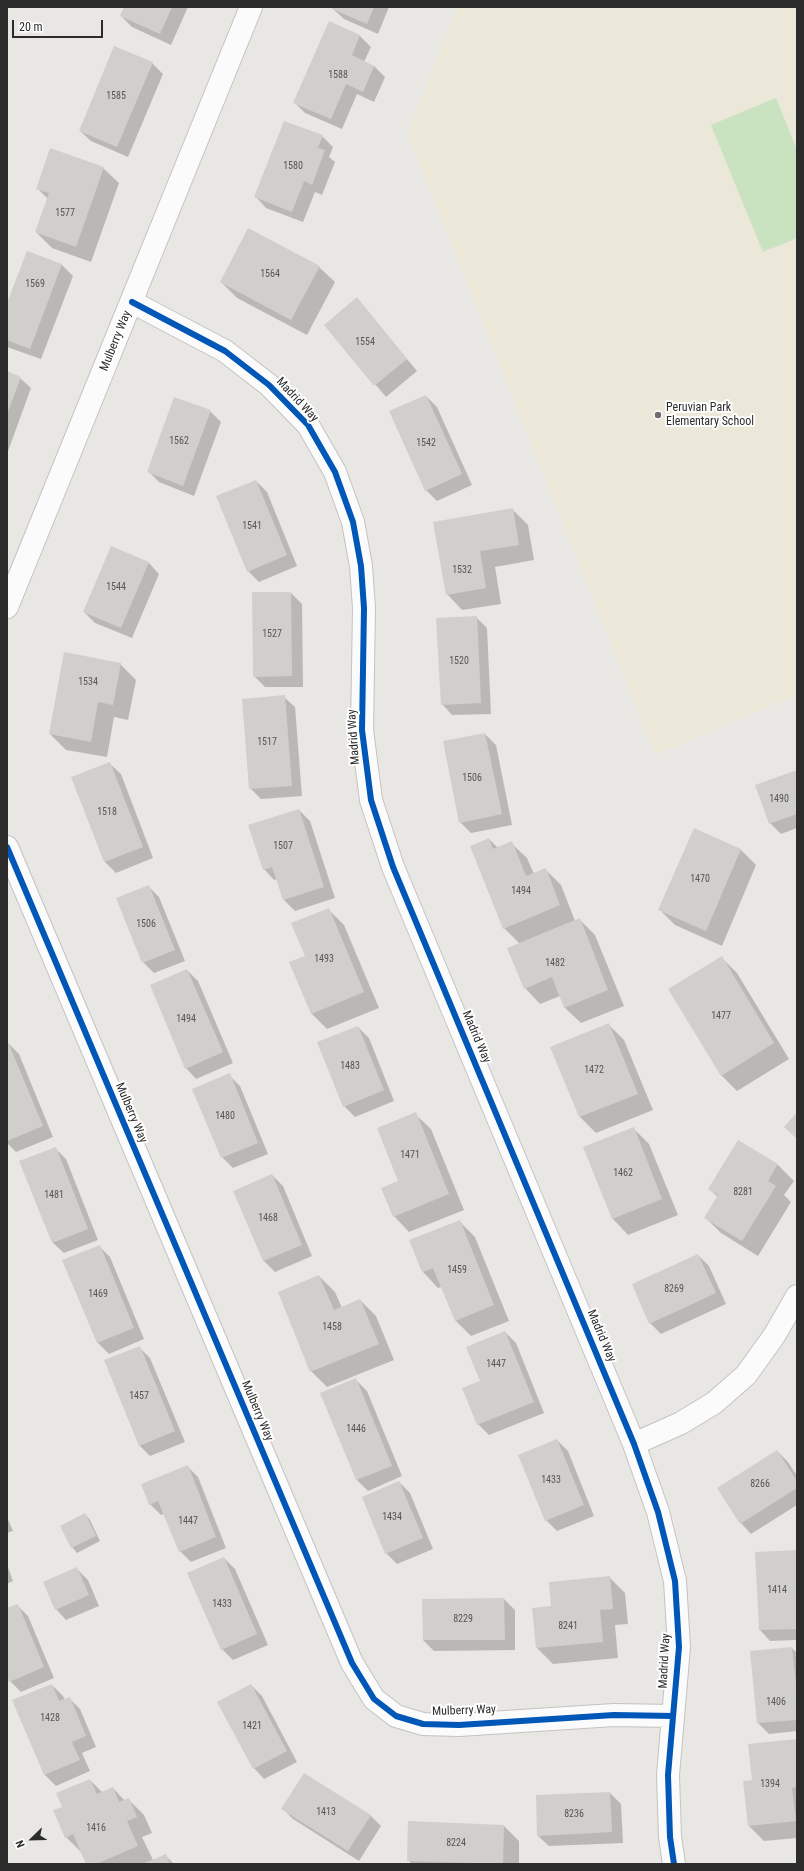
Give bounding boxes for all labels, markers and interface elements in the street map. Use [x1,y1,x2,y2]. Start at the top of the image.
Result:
scale bar [14,12,105,38]
text: 20 m [19,20,43,34]
house number: 1588 [328,69,348,81]
house number: 1585 [106,90,126,102]
house number: 1580 [283,160,303,172]
house number: 1577 [55,207,75,219]
house number: 1564 [260,268,280,280]
house number: 1569 [25,278,45,290]
street label: Mulberry Way [97,309,135,373]
house number: 1554 [355,336,375,348]
street label: Madrid Way [273,375,321,425]
place label: Peruvian Park Elementary School [666,401,754,429]
marker: Peruvian Park Elementary School [653,410,663,420]
house number: 1562 [169,435,189,447]
house number: 1542 [416,437,436,449]
house number: 1541 [242,520,262,532]
house number: 1532 [452,564,472,576]
house number: 1544 [106,581,126,593]
house number: 1527 [262,628,282,640]
house number: 1520 [449,655,469,667]
house number: 1534 [78,676,98,688]
street label: Madrid Way [345,709,363,765]
house number: 1517 [257,736,277,748]
house number: 1506 [462,772,482,784]
house number: 1490 [769,793,789,805]
house number: 1518 [97,806,117,818]
house number: 1507 [273,840,293,852]
house number: 1470 [690,873,710,885]
house number: 1494 [511,885,531,897]
house number: 1506 [136,918,156,930]
house number: 1493 [314,953,334,965]
house number: 1482 [545,957,565,969]
street label: Madrid Way [459,1009,493,1065]
house number: 1477 [711,1010,731,1022]
house number: 1494 [176,1013,196,1025]
house number: 1483 [340,1060,360,1072]
house number: 1472 [584,1064,604,1076]
street label: Mulberry Way [112,1081,150,1145]
house number: 1480 [215,1110,235,1122]
house number: 1471 [400,1149,420,1161]
house number: 1462 [613,1167,633,1179]
house number: 8281 [733,1186,753,1198]
house number: 1481 [44,1189,64,1201]
house number: 1468 [258,1212,278,1224]
house number: 1459 [447,1264,467,1276]
house number: 8269 [664,1283,684,1295]
house number: 1469 [88,1288,108,1300]
street label: Madrid Way [584,1308,618,1364]
house number: 1458 [322,1321,342,1333]
house number: 1447 [486,1358,506,1370]
street label: Mulberry Way [238,1379,276,1443]
house number: 1457 [129,1390,149,1402]
house number: 1446 [346,1423,366,1435]
house number: 1433 [541,1474,561,1486]
house number: 8266 [750,1478,770,1490]
house number: 1434 [382,1511,402,1523]
house number: 1447 [178,1515,198,1527]
house number: 1414 [767,1584,787,1596]
house number: 1433 [212,1598,232,1610]
house number: 8229 [453,1613,473,1625]
house number: 8241 [558,1620,578,1632]
street label: Madrid Way [656,1633,674,1689]
house number: 1406 [766,1696,786,1708]
street label: Mulberry Way [432,1703,496,1719]
house number: 1428 [40,1712,60,1724]
house number: 1421 [242,1720,262,1732]
house number: 1394 [760,1778,780,1790]
house number: 1413 [316,1806,336,1818]
house number: 8236 [564,1808,584,1820]
north arrow [12,1819,52,1859]
house number: 1416 [86,1822,106,1834]
house number: 8224 [446,1837,466,1849]
text: N [13,1838,28,1850]

